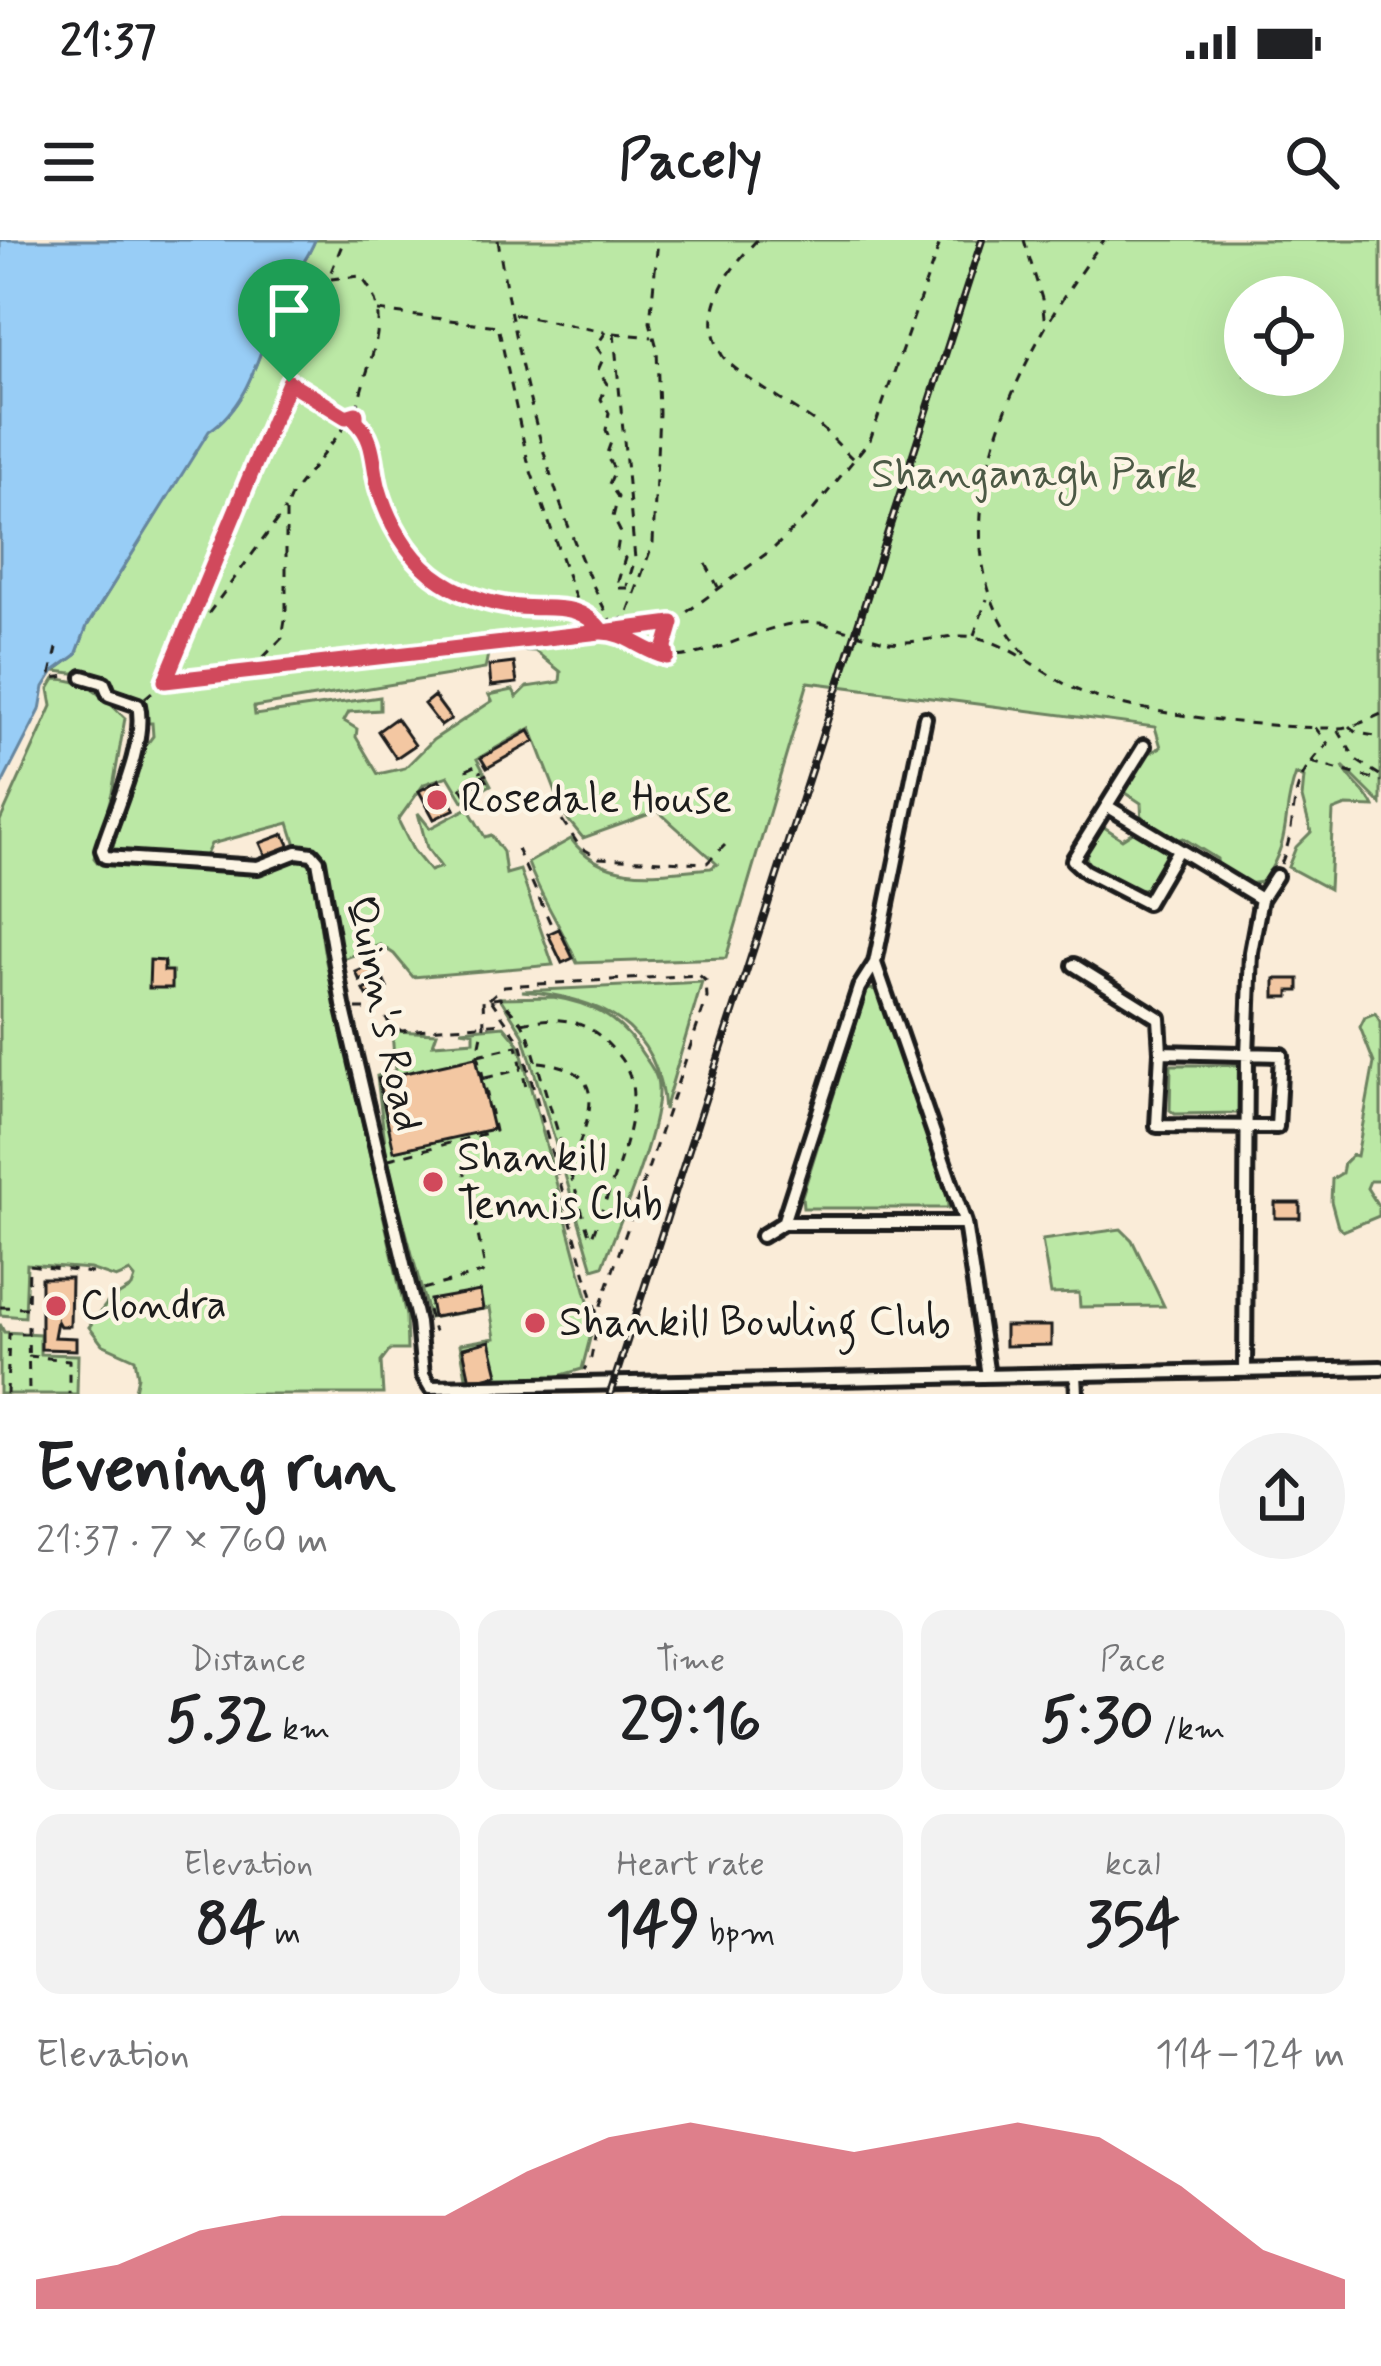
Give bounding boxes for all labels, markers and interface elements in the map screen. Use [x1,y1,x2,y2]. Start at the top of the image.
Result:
text: 21:37 [60,13,156,72]
text: Pacely [619,127,762,198]
icon: menu [36,129,102,195]
icon: search [1279,129,1345,195]
pin [238,259,340,382]
map controls [1224,276,1344,396]
button: locate [1224,276,1344,396]
icon: arrive [256,277,322,343]
park label: Shanganagh Park [871,448,1197,506]
place label: Rosedale House [461,773,732,828]
marker: Rosedale House [424,787,450,813]
street label: Quinn's Road [331,891,435,1137]
place label: Shankill Tennis Club [457,1131,663,1234]
marker: Shankill Tennis Club [420,1169,446,1195]
place label: Clondra [80,1279,227,1334]
marker: Clondra [43,1293,69,1319]
place label: Shankill Bowling Club [559,1296,951,1355]
marker: Shankill Bowling Club [522,1310,548,1336]
text: Evening run [36,1428,396,1514]
button: share [1219,1433,1345,1559]
text: 21:37 · 7 × 760 m [36,1516,328,1567]
text: Distance [190,1639,306,1683]
text: Time [656,1639,725,1683]
text: Pace [1100,1639,1166,1683]
text: 5.32 [166,1683,273,1762]
text: 29:16 [620,1683,761,1762]
text: 5:30 [1040,1683,1154,1762]
text: km [273,1708,330,1752]
text: /km [1154,1708,1225,1752]
text: Elevation [183,1843,313,1887]
text: Heart rate [616,1843,765,1887]
text: kcal [1105,1843,1161,1887]
text: 84 [195,1887,266,1966]
text: 149 [605,1887,700,1966]
text: 354 [1086,1887,1180,1966]
text: m [266,1912,301,1956]
text: bpm [700,1912,776,1956]
text: Elevation [36,2030,190,2081]
text: 114–124 m [1155,2030,1345,2081]

